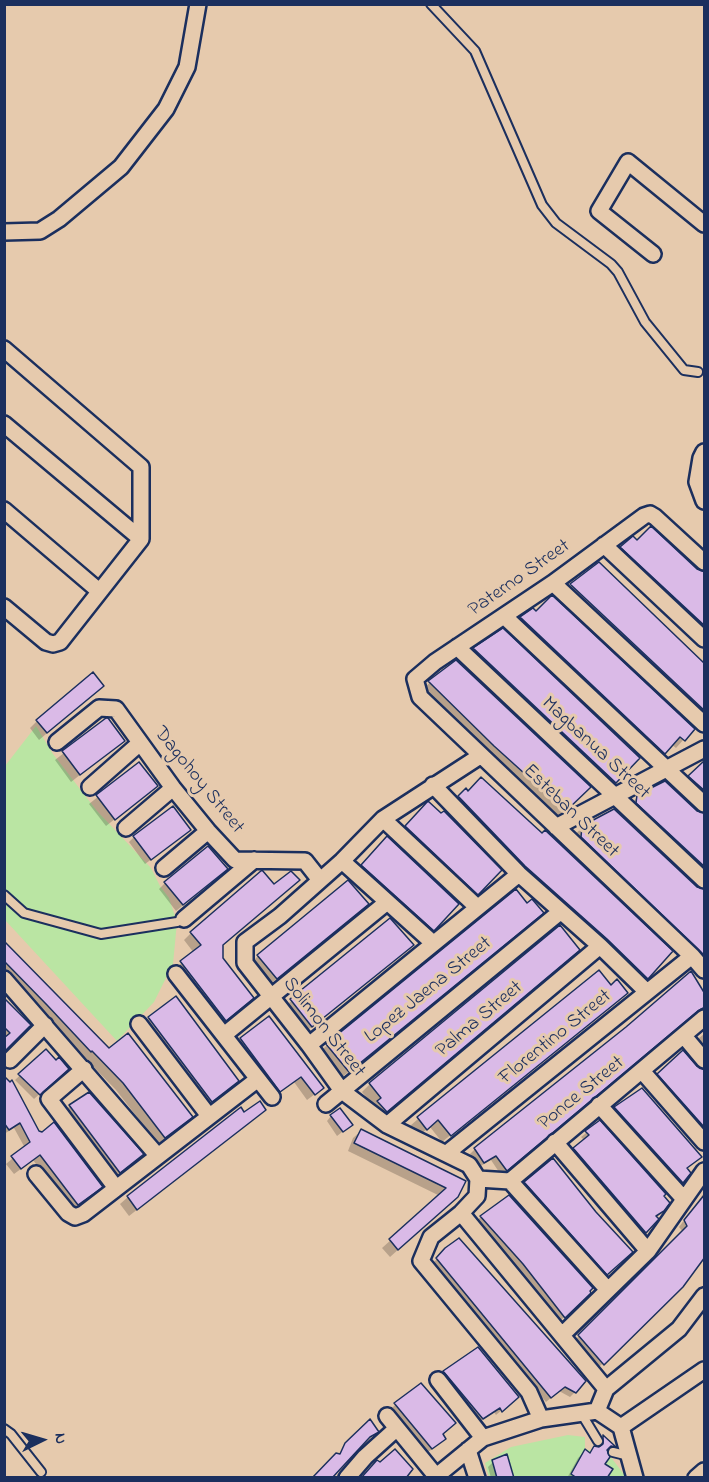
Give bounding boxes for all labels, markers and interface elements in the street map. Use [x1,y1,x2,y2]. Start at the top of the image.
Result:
street label: Paterno Street [464,535,576,623]
street label: Magbanua Street [536,693,654,805]
street label: Dagohoy Street [148,723,248,839]
street label: Esteban Street [517,760,623,864]
street label: Lopez Jaena Street [361,932,497,1050]
street label: Solimon Street [276,973,370,1083]
street label: Palma Street [432,977,528,1063]
street label: Florentino Street [495,985,617,1091]
street label: Ponce Street [534,1052,630,1136]
north arrow [12,1410,72,1470]
text: N [48,1432,72,1445]

